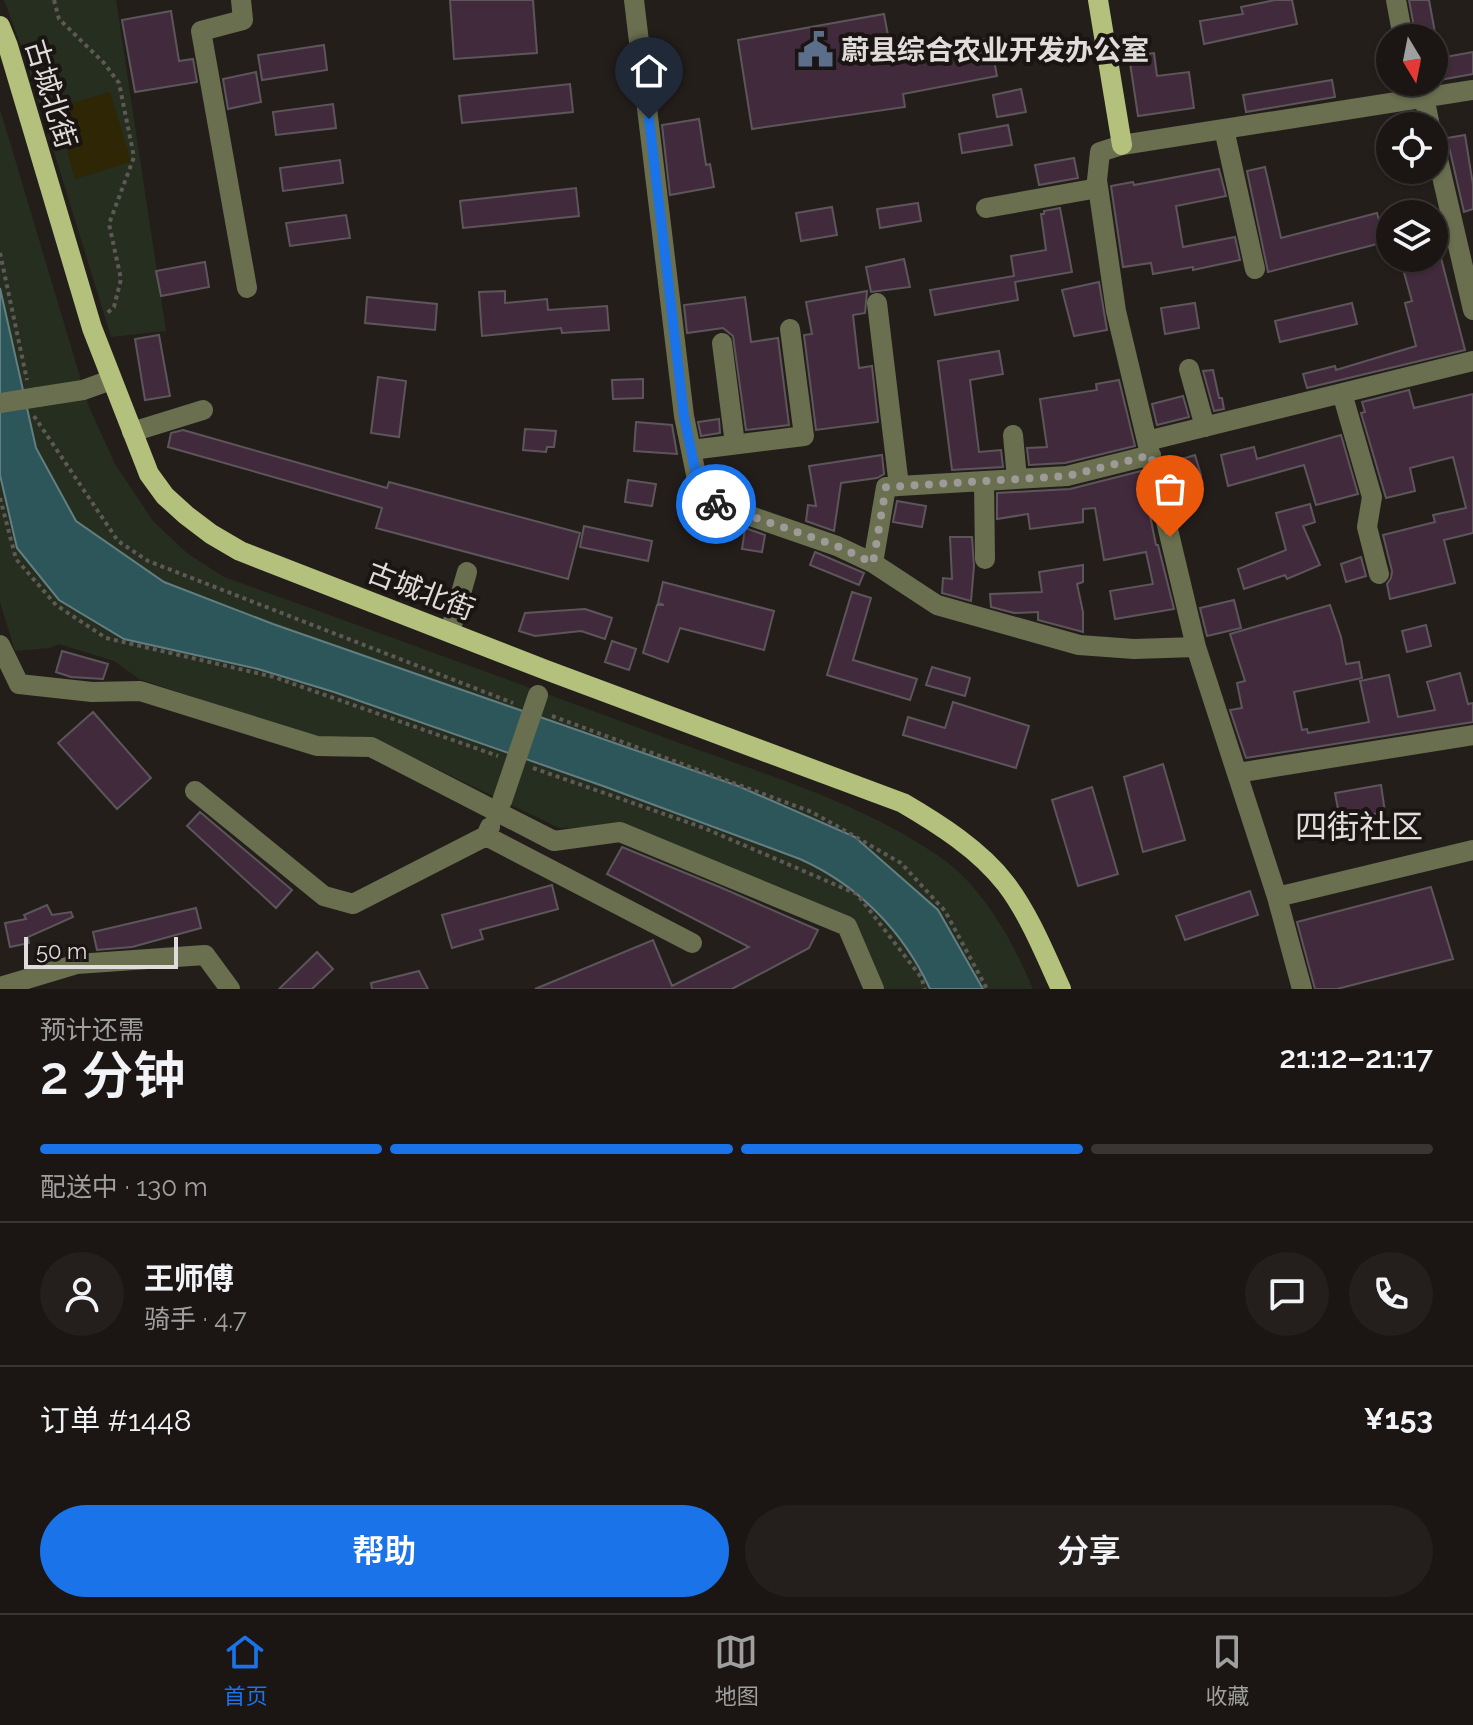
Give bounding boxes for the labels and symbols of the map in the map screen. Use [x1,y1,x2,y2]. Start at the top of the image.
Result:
north arrow [1376,24,1448,96]
public building icon: 蔚县综合农业开发办公室 [796,31,834,69]
place label: 蔚县综合农业开发办公室 [841,34,1149,67]
street label: 古城北街 [19,36,83,152]
pin [615,37,683,119]
pin [1136,455,1204,537]
courier [676,464,756,544]
street label: 古城北街 [363,556,479,626]
district label: 四街社区 [1295,808,1423,845]
scale bar [24,933,178,969]

